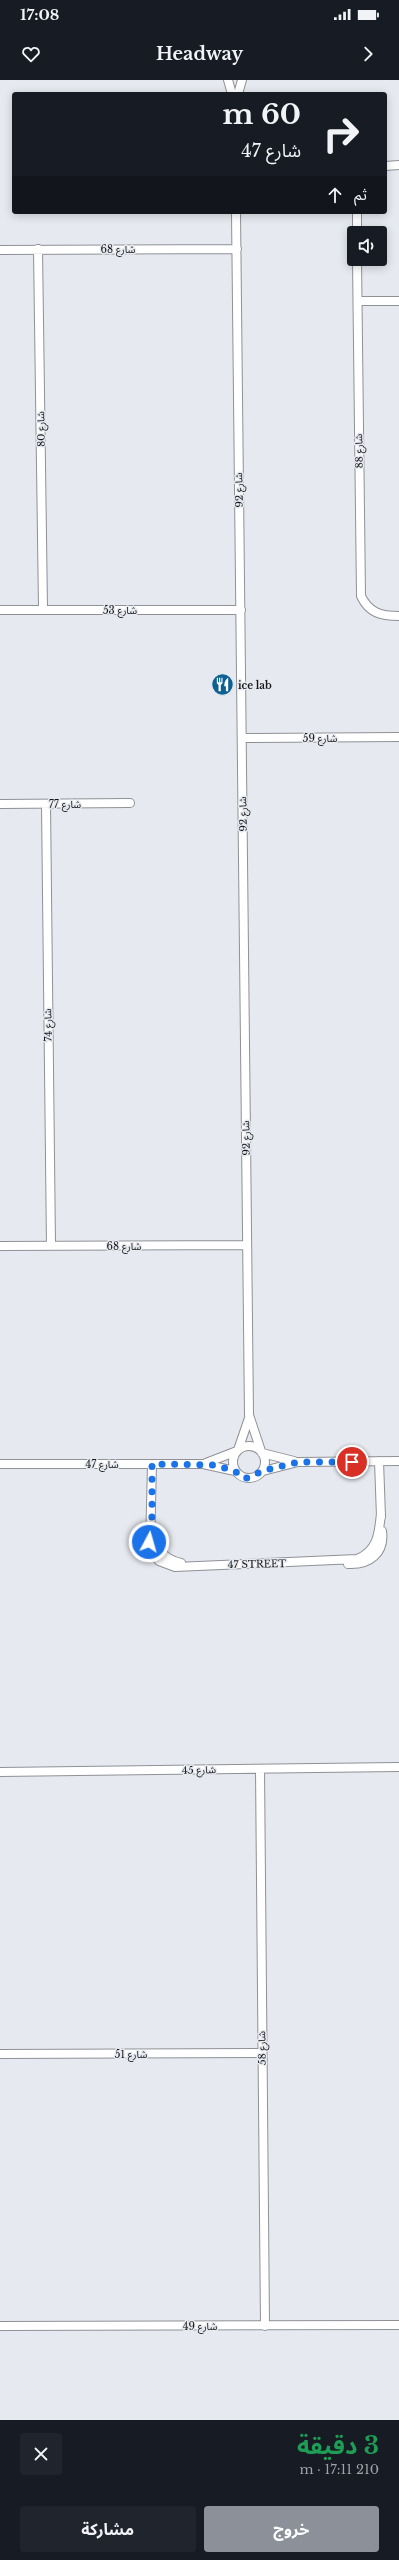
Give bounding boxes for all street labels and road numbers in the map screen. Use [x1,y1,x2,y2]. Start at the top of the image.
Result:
street label: شارع 68 [101,243,136,257]
street label: شارع 80 [34,411,49,447]
street label: شارع 88 [352,433,367,468]
street label: شارع 92 [232,472,247,508]
street label: شارع 53 [103,604,137,618]
street label: شارع 59 [303,732,337,746]
street label: شارع 92 [236,796,251,832]
street label: شارع 77 [49,798,81,812]
street label: شارع 74 [41,1008,56,1042]
street label: شارع 92 [239,1120,254,1156]
street label: شارع 68 [107,1240,142,1254]
street label: شارع 47 [85,1458,119,1472]
street label: 47 STREET [228,1557,286,1571]
street label: شارع 45 [182,1763,216,1778]
street label: شارع 58 [255,2031,270,2065]
street label: شارع 51 [115,2048,147,2062]
street label: شارع 49 [183,2320,217,2334]

